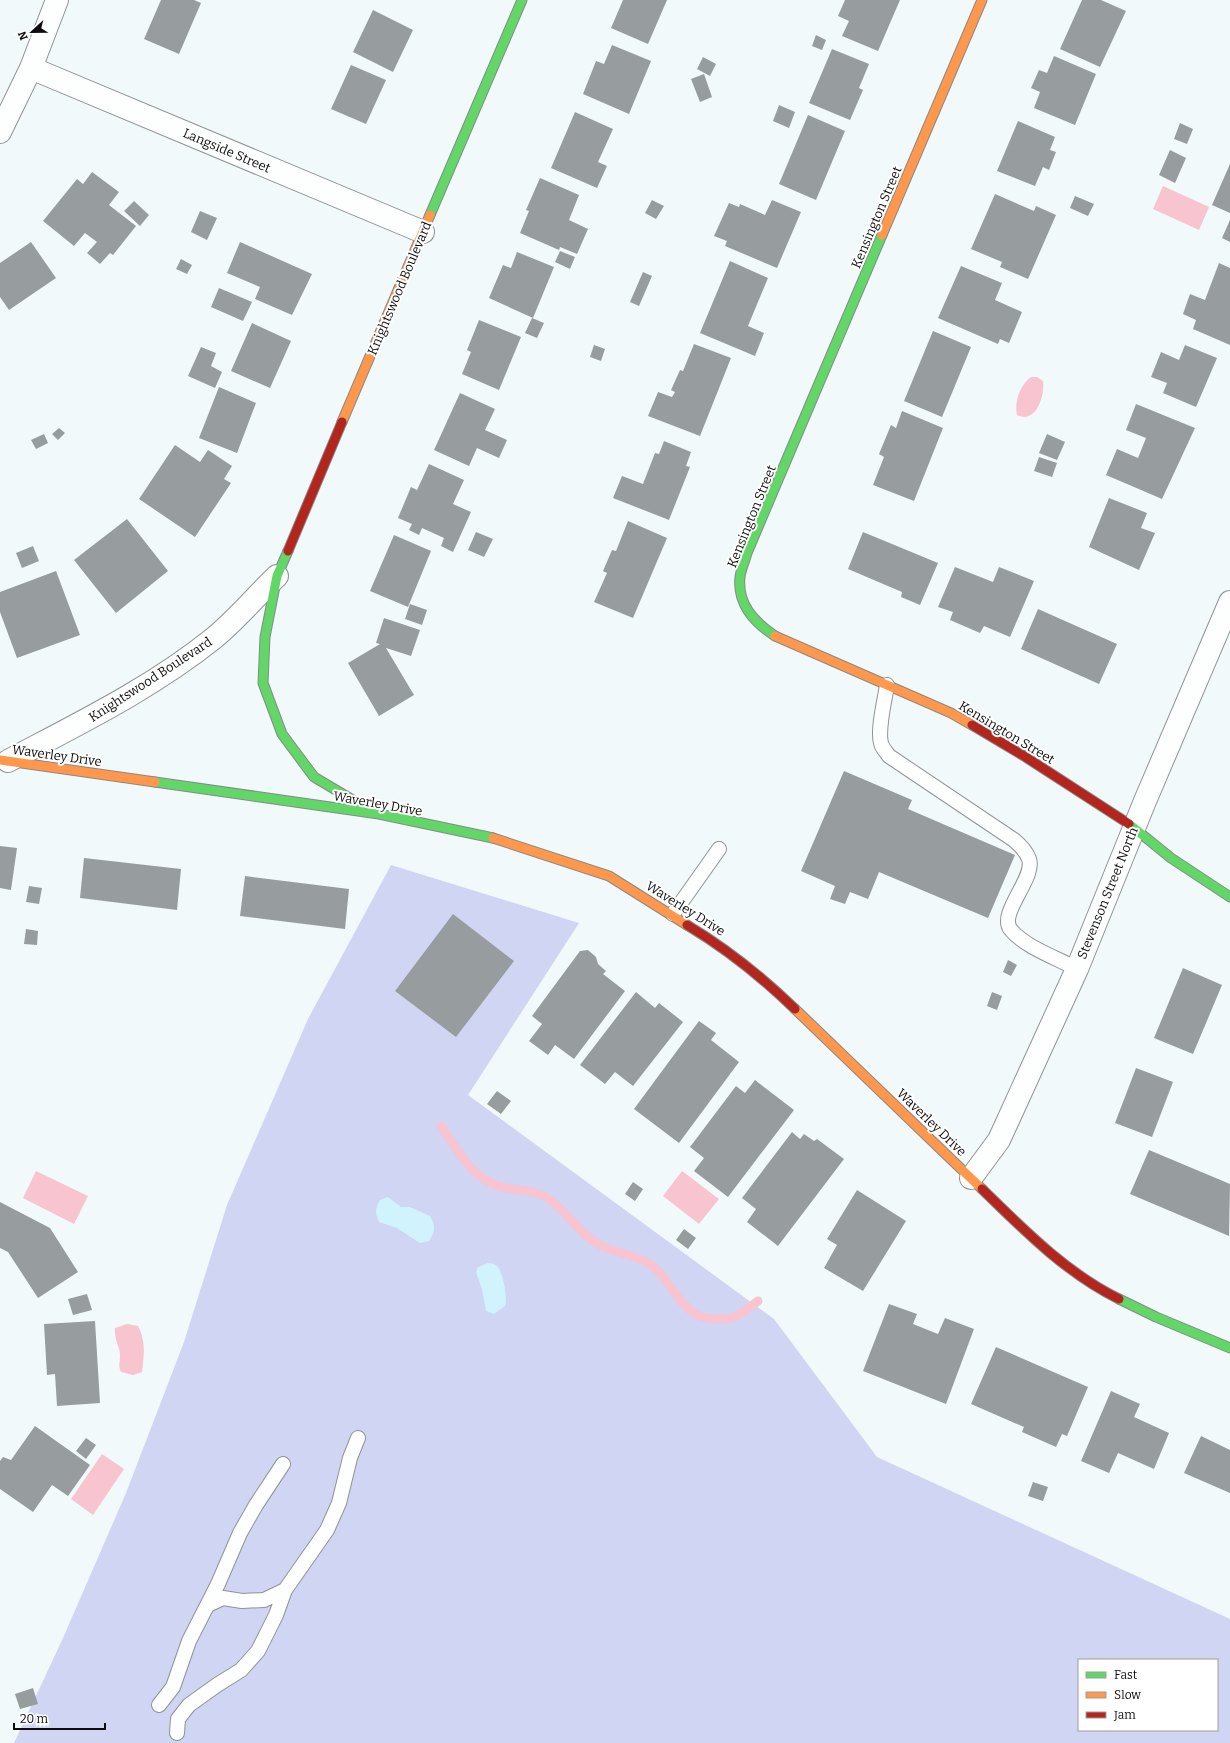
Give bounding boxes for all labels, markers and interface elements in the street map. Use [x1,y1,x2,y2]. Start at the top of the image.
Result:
north arrow [12,12,52,52]
text: N [15,29,31,42]
street label: Langside Street [181,125,273,176]
street label: Kensington Street [848,164,905,270]
street label: Knightswood Boulevard [365,219,435,357]
street label: Kensington Street [724,463,779,570]
street label: Knightswood Boulevard [86,634,215,725]
street label: Kensington Street [956,698,1058,767]
street label: Waverley Drive [11,742,103,769]
street label: Waverley Drive [332,788,424,819]
street label: Stevenson Street North [1074,825,1141,961]
street label: Waverley Drive [643,878,728,939]
street label: Waverley Drive [894,1086,969,1159]
legend [1078,1659,1218,1731]
text: Fast [1114,1668,1138,1682]
text: Slow [1114,1688,1141,1702]
scale bar [14,1705,105,1731]
text: Jam [1113,1708,1136,1722]
text: 20 m [20,1712,49,1726]

